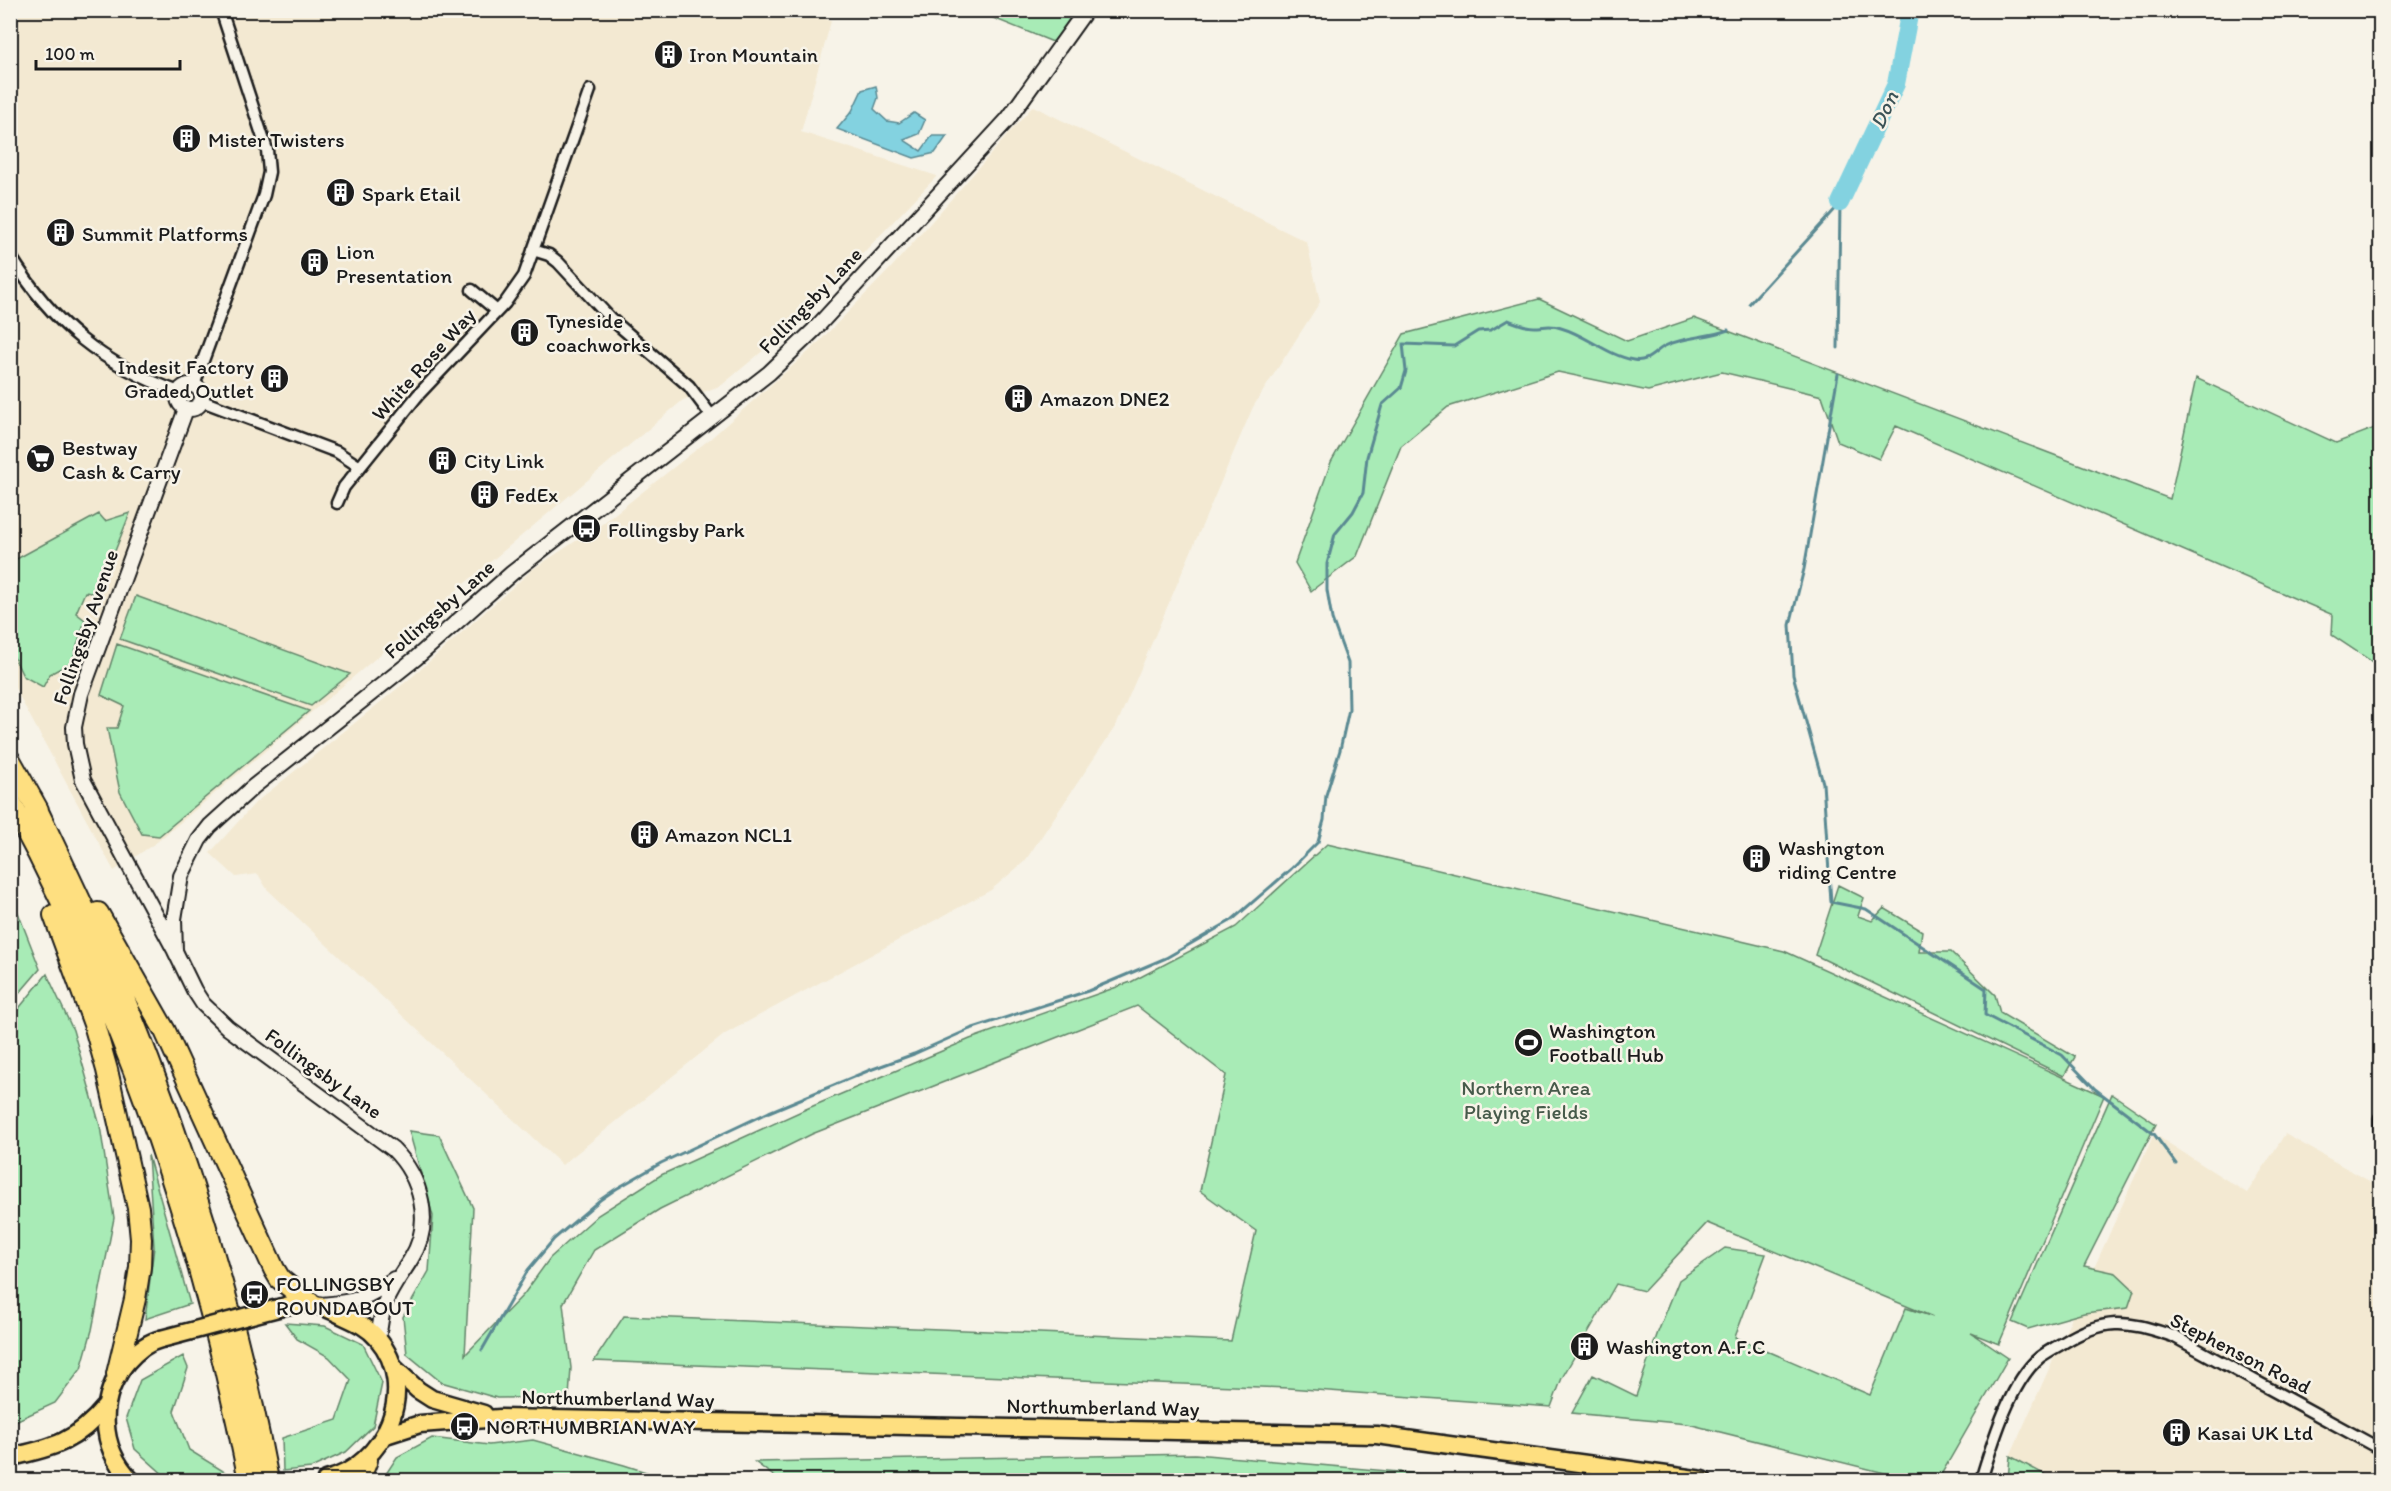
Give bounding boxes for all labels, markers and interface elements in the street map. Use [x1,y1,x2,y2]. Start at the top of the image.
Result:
scale bar [36,33,180,71]
building icon: Iron Mountain [652,38,684,70]
place label: Iron Mountain [689,42,818,67]
text: 100 m [45,43,95,65]
water label: Don [1864,86,1905,133]
building icon: Mister Twisters [171,123,203,155]
place label: Mister Twisters [208,127,344,152]
building icon: Spark Etail [325,177,357,209]
place label: Spark Etail [362,181,461,206]
building icon: Summit Platforms [45,217,77,249]
place label: Summit Platforms [82,221,248,246]
place label: Lion Presentation [336,239,452,288]
street label: Follingsby Lane [753,242,867,358]
building icon: Lion Presentation [299,247,331,279]
street label: White Rose Way [366,302,480,426]
place label: Tyneside coachworks [546,308,651,357]
building icon: Tyneside coachworks [509,316,541,348]
place label: Indesit Factory Graded Outlet [118,354,254,403]
building icon: Indesit Factory Graded Outlet [259,362,291,394]
building icon: Amazon DNE2 [1003,382,1035,414]
place label: Amazon DNE2 [1040,386,1170,411]
place label: Bestway Cash & Carry [62,435,181,484]
supermarket icon: Bestway Cash & Carry [25,443,57,475]
building icon: City Link [427,444,459,476]
place label: City Link [464,448,544,473]
building icon: FedEx [468,478,500,510]
place label: FedEx [505,482,558,507]
bus stop icon: Follingsby Park [571,513,603,545]
place label: Follingsby Park [608,517,745,542]
street label: Follingsby Avenue [47,546,123,708]
street label: Follingsby Lane [379,554,499,664]
building icon: Amazon NCL1 [628,818,660,850]
place label: Amazon NCL1 [665,822,792,847]
place label: Washington riding Centre [1778,835,1897,884]
building icon: Washington riding Centre [1741,843,1773,875]
place label: Washington Football Hub [1549,1018,1664,1067]
street label: Follingsby Lane [261,1022,387,1124]
sports icon: Washington Football Hub [1512,1026,1544,1058]
park label: Northern Area Playing Fields [1461,1075,1591,1124]
place label: FOLLINGSBY ROUNDABOUT [276,1271,414,1320]
bus stop icon: FOLLINGSBY ROUNDABOUT [239,1279,271,1311]
street label: Stephenson Road [2166,1307,2316,1399]
building icon: Washington A.F.C [1569,1330,1601,1362]
place label: Washington A.F.C [1606,1334,1765,1359]
street label: Northumberland Way [521,1384,715,1412]
street label: Northumberland Way [1006,1393,1200,1421]
bus stop icon: NORTHUMBRIAN WAY [449,1410,481,1442]
place label: NORTHUMBRIAN WAY [486,1414,696,1439]
building icon: Kasai UK Ltd [2160,1416,2192,1448]
place label: Kasai UK Ltd [2197,1420,2313,1445]

